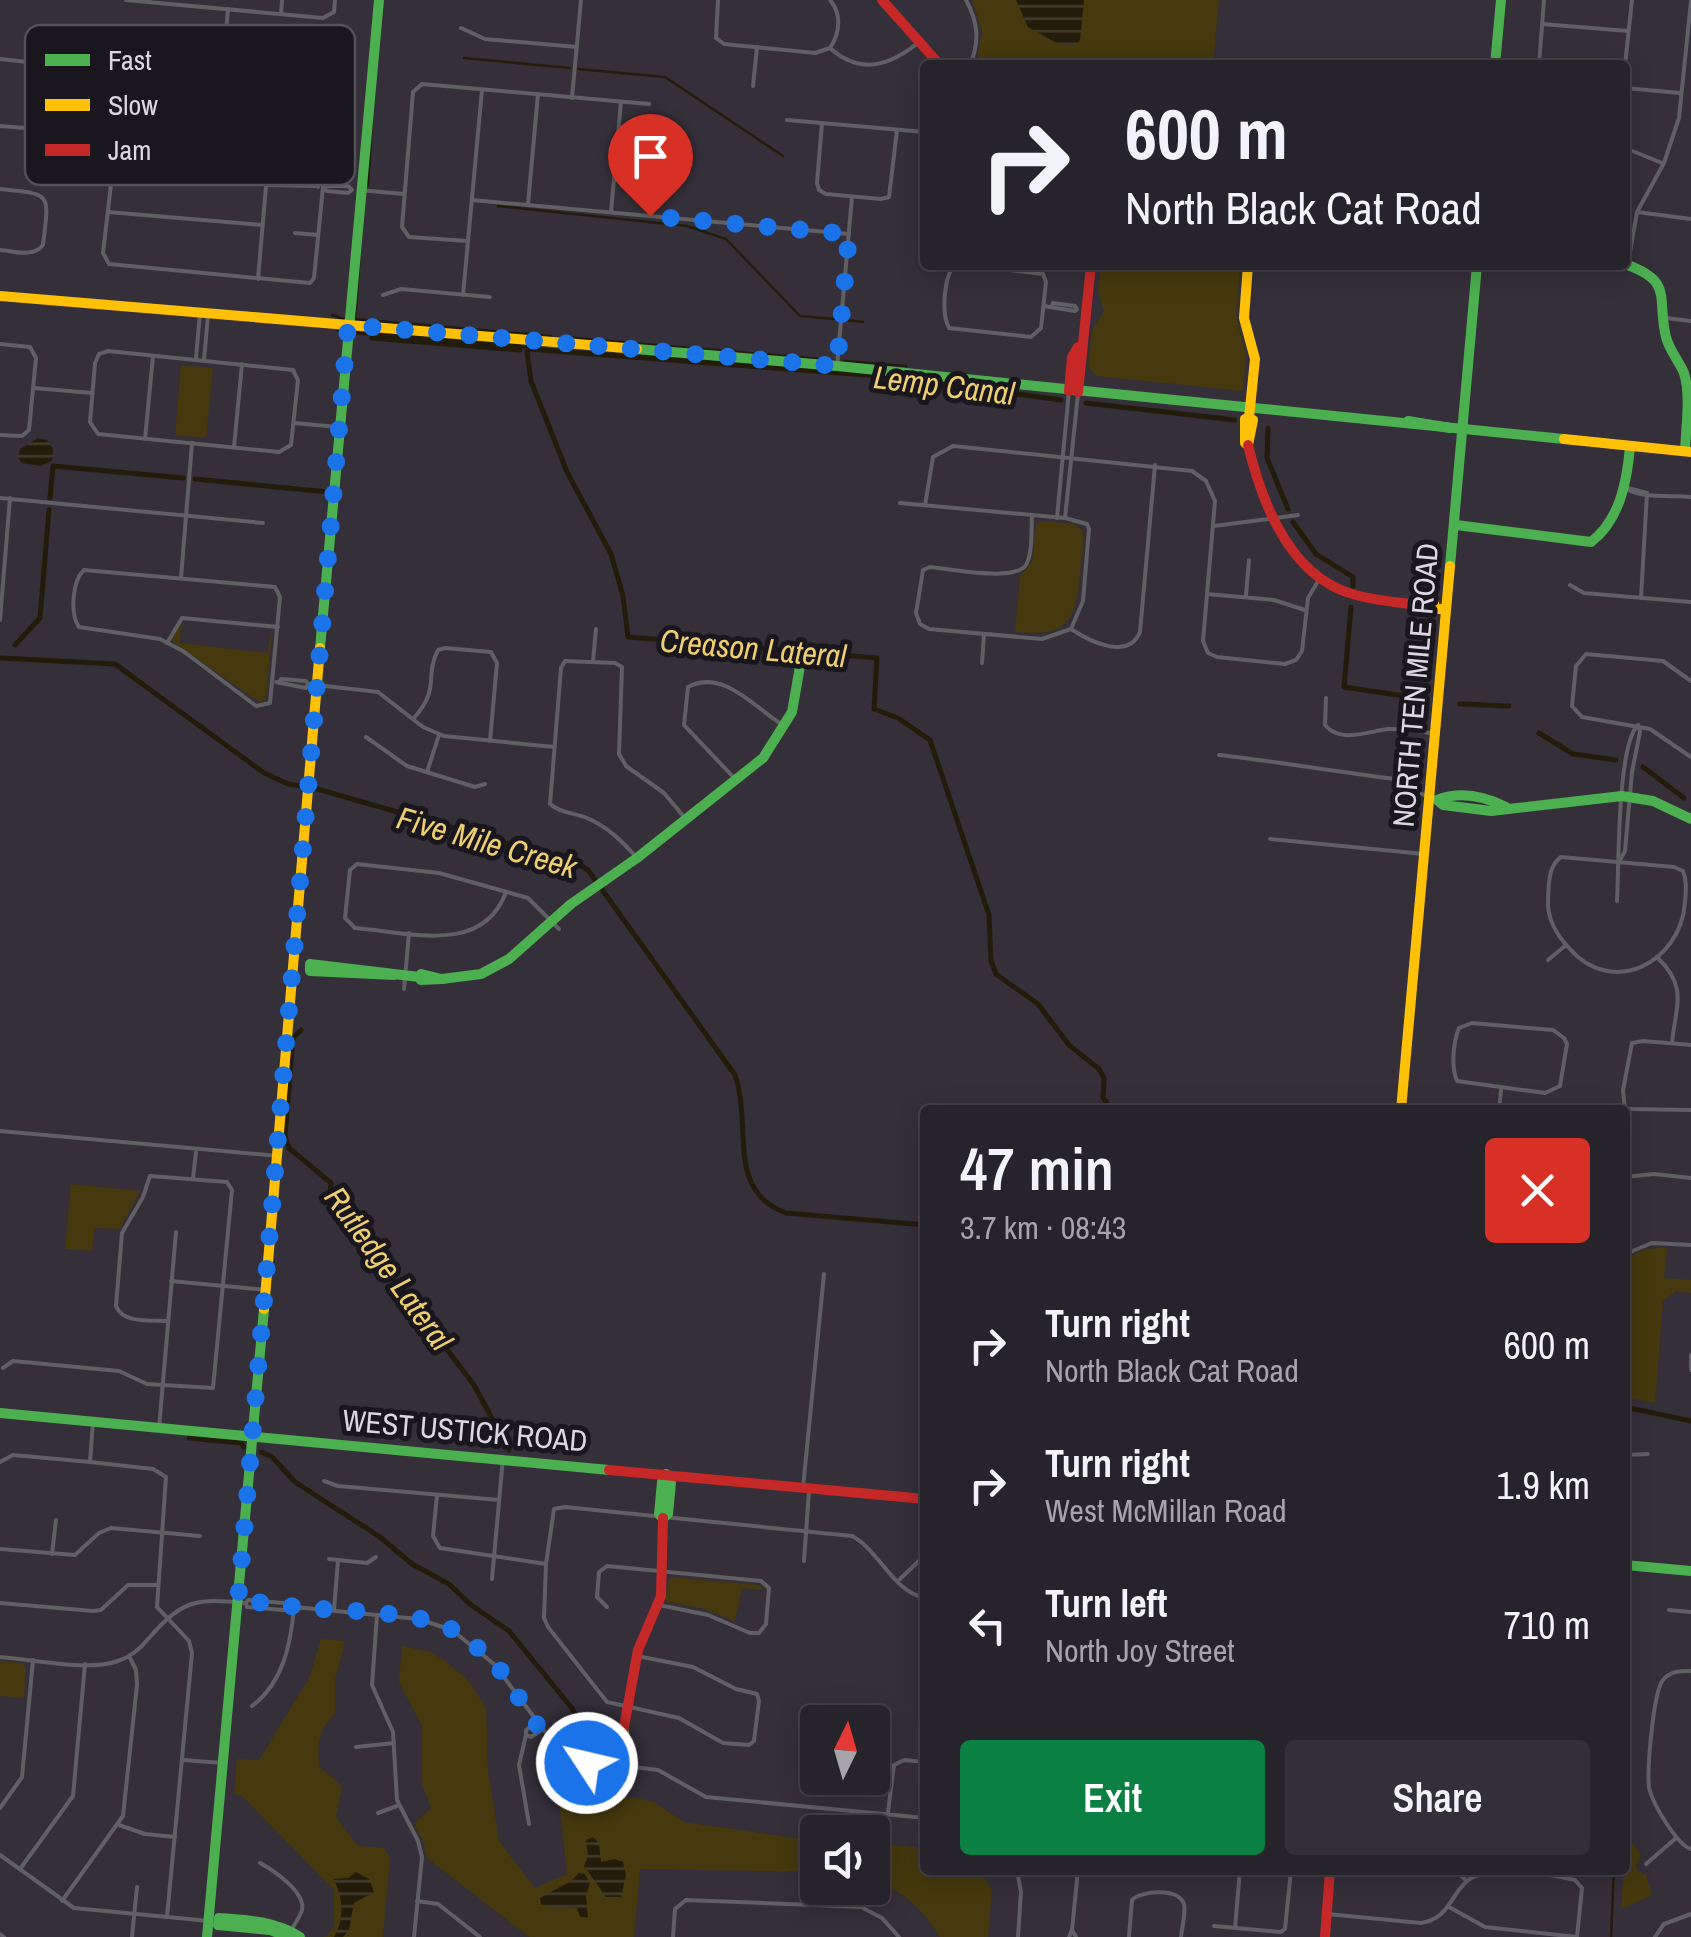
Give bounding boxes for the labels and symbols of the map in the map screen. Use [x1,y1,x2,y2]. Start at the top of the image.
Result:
legend [25,25,355,185]
text: Fast [108,41,152,79]
text: Slow [108,86,158,124]
pin [608,114,693,217]
text: Jam [108,131,151,169]
water label: Lemp Canal [871,355,1018,415]
street label: NORTH TEN MILE ROAD [1383,541,1447,829]
water label: Creason Lateral [658,618,849,678]
water label: Five Mile Creek [392,796,583,888]
water label: Rutledge Lateral [315,1177,464,1359]
street label: WEST USTICK ROAD [341,1399,589,1461]
north arrow [800,1705,890,1795]
position arrow [535,1711,639,1815]

